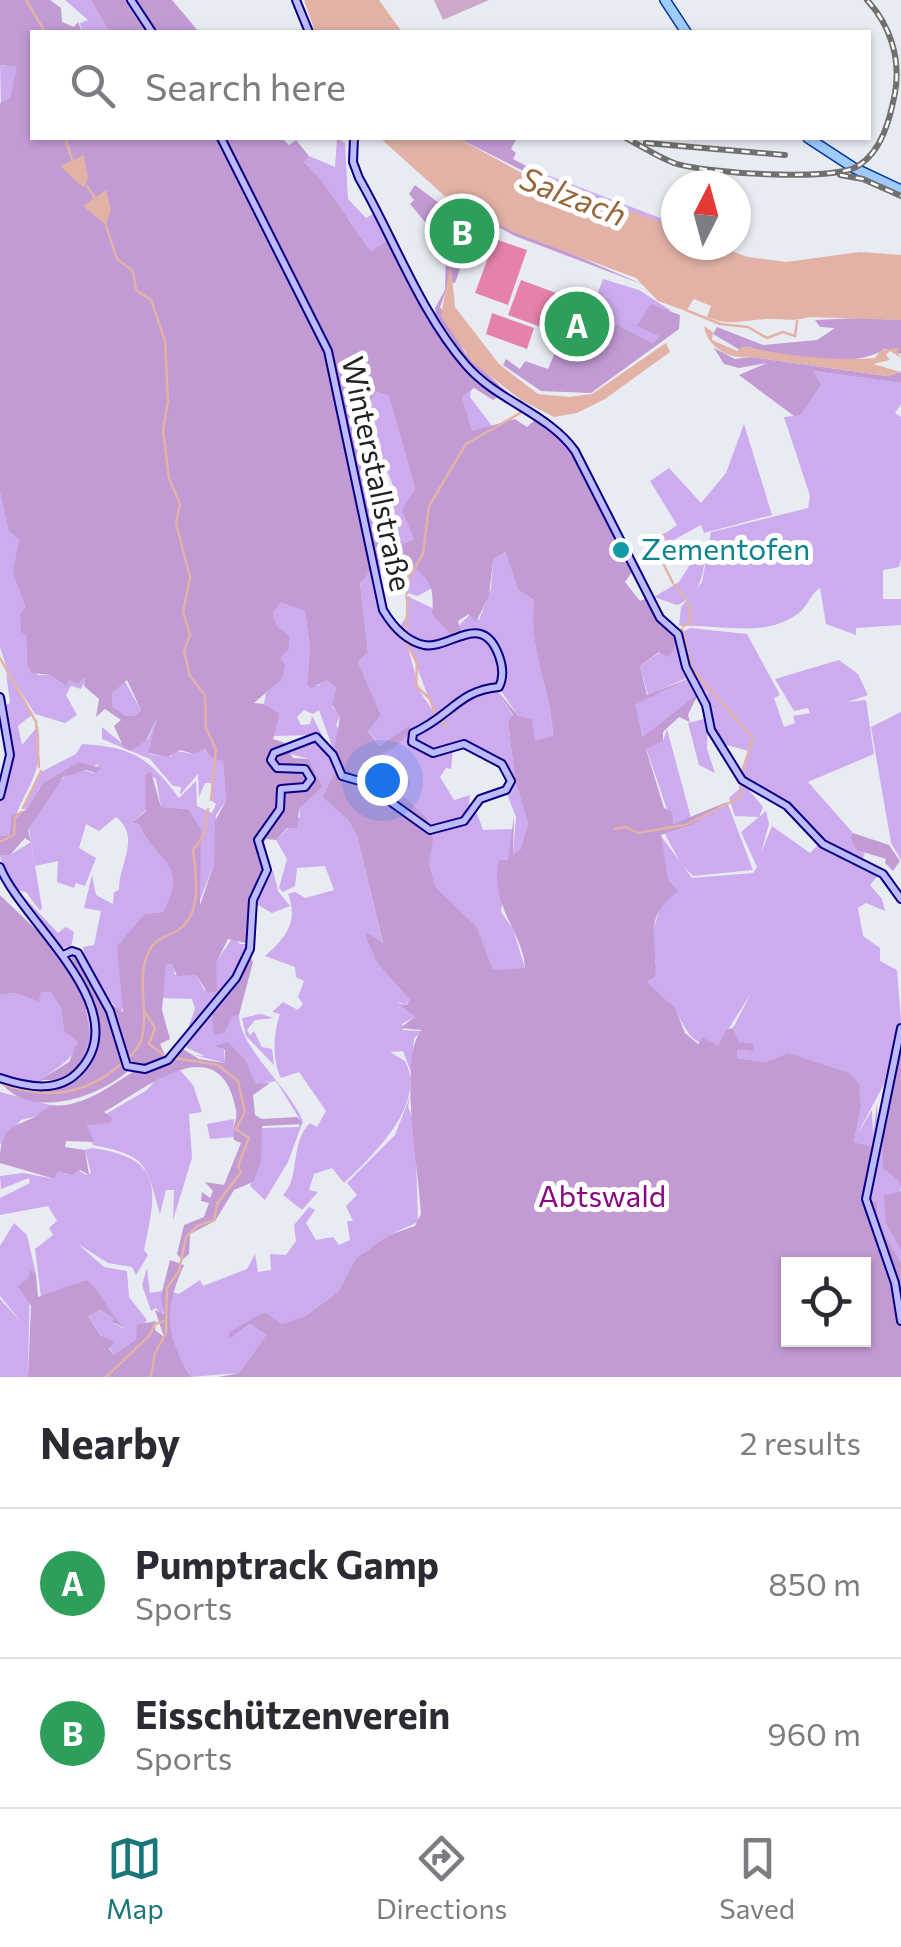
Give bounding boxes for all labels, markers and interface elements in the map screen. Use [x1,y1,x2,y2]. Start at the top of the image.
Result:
search box [30,30,871,140]
icon: search [65,58,120,113]
text: Search here [145,62,346,109]
water label: Salzach [515,157,632,234]
north arrow [661,170,751,260]
pin: B [430,194,494,268]
pin: A [544,286,610,362]
street label: Winterstallstraße [336,353,421,594]
place label: Zementofen [641,529,810,566]
marker: Zementofen [610,539,632,561]
your location [357,755,408,806]
park label: Abtswald [538,1176,666,1213]
map controls [781,1257,871,1347]
button: locate [781,1257,871,1347]
text: Nearby [40,1416,180,1468]
text: 2 results [740,1422,861,1462]
text: Pumptrack Gamp [135,1540,439,1587]
text: A [61,1563,84,1603]
text: 850 m [768,1563,861,1603]
text: Sports [135,1587,232,1627]
text: Eisschützenverein [135,1690,450,1737]
text: B [62,1713,83,1753]
text: 960 m [767,1713,861,1753]
text: Sports [135,1737,232,1777]
tab: Map [106,1831,164,1925]
tab: Directions [376,1831,507,1925]
tab: Saved [719,1831,795,1925]

